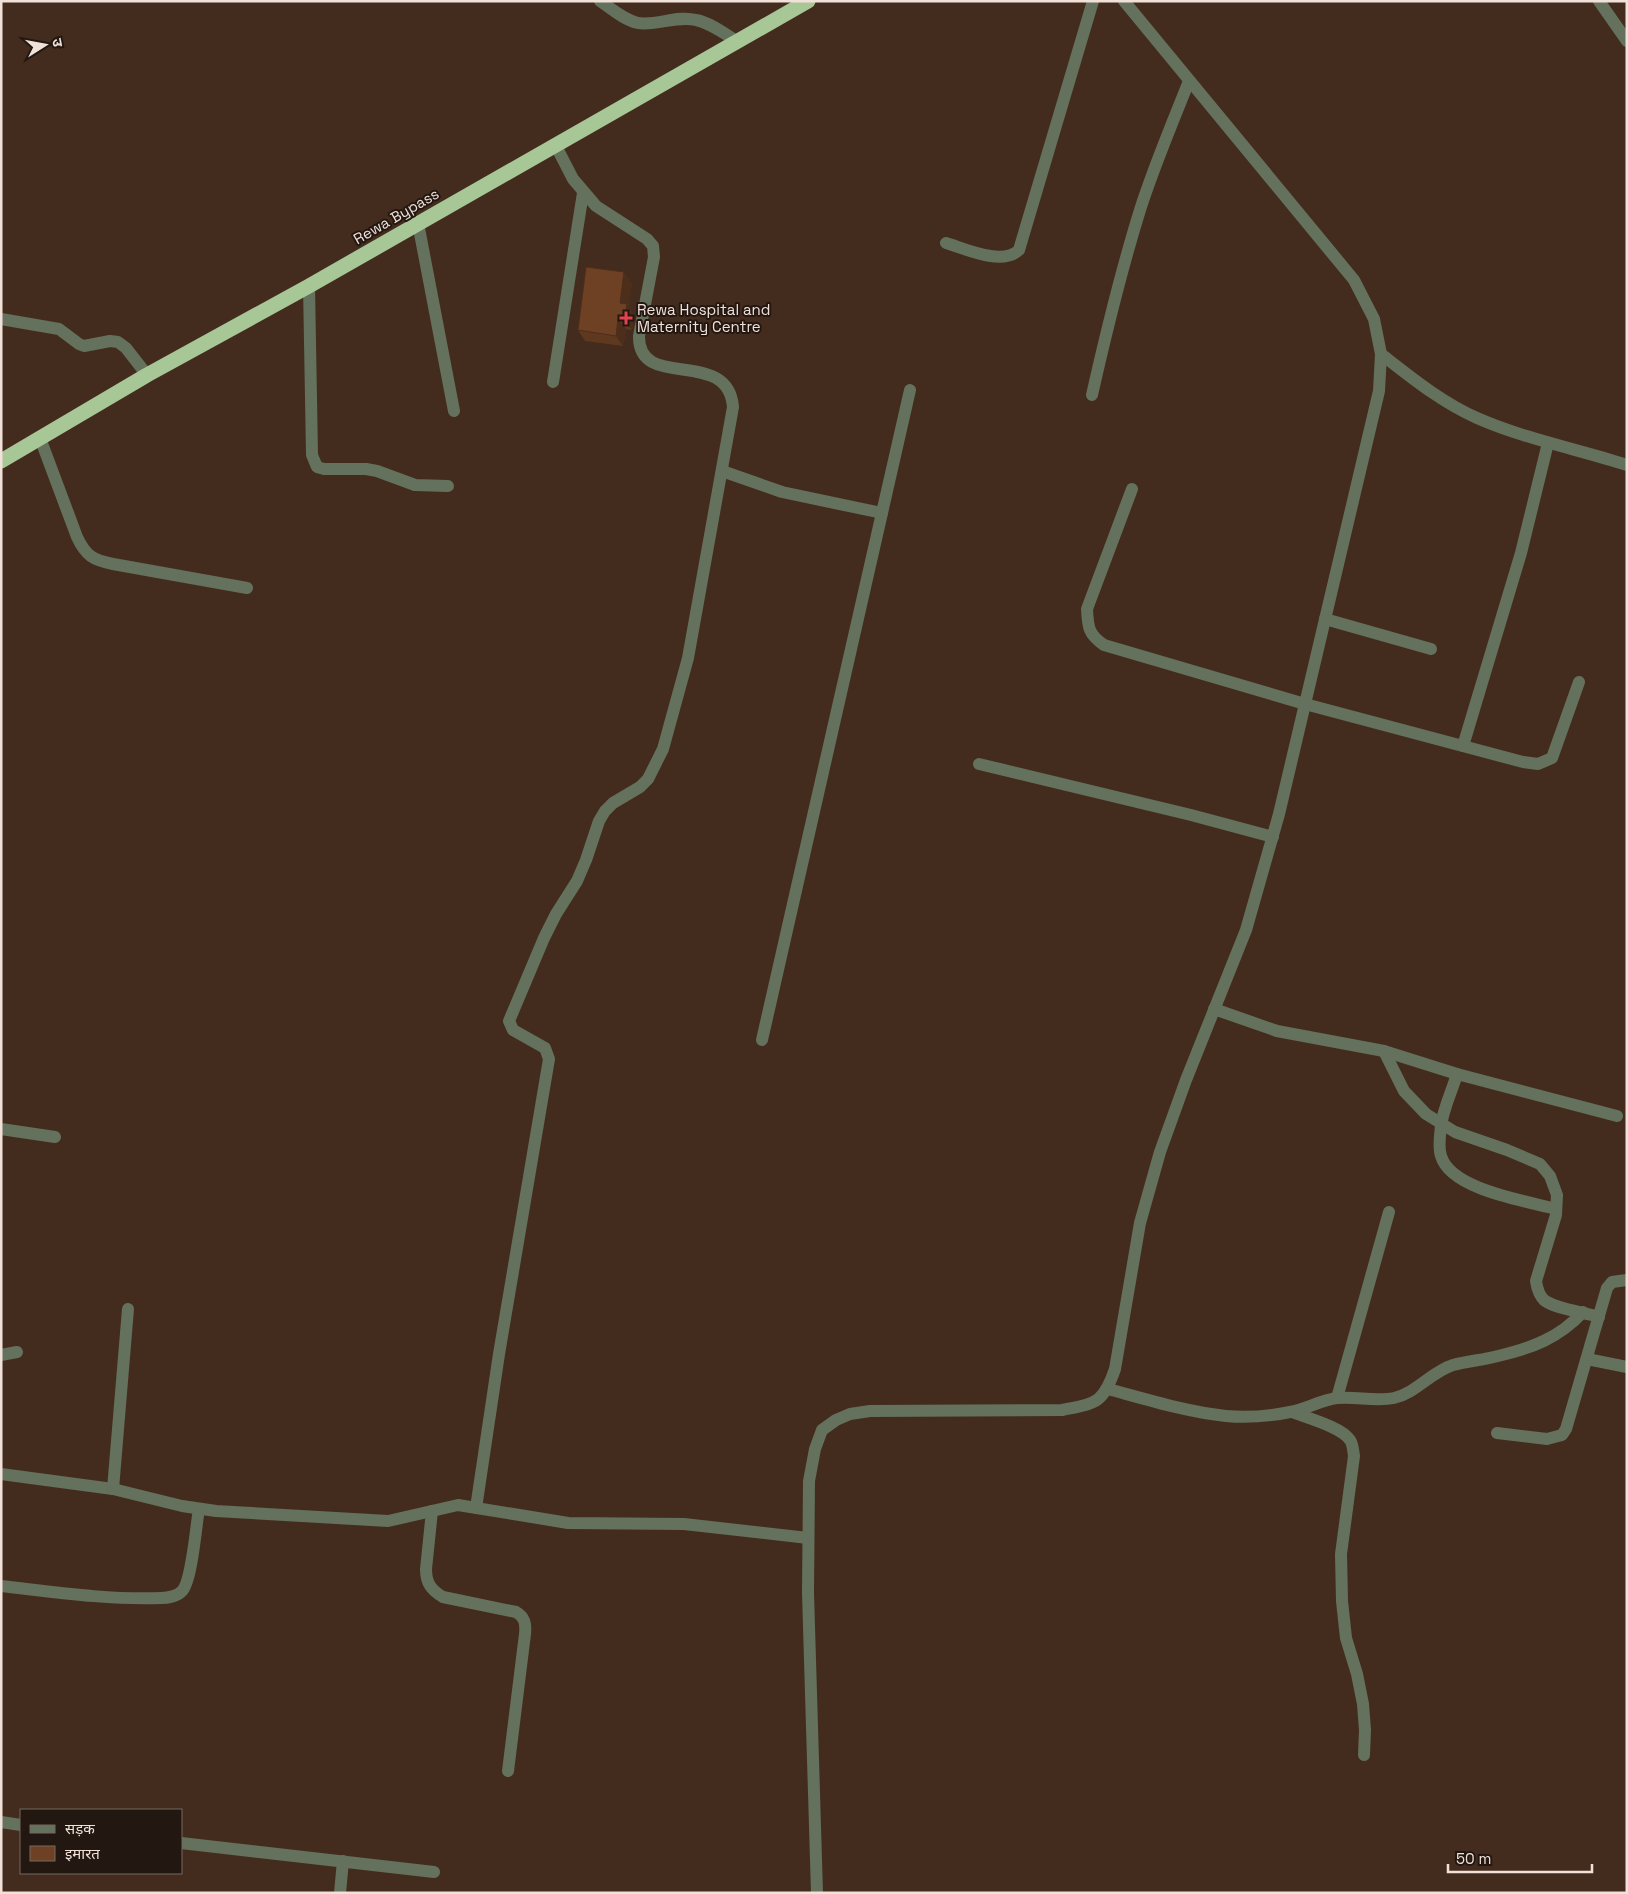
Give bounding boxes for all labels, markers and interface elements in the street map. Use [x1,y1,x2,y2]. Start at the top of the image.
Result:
north arrow [20,20,70,70]
text: उ [48,37,68,49]
street label: Rewa Bypass [350,184,442,248]
place label: Rewa Hospital and Maternity Centre [637,300,770,336]
marker: Rewa Hospital and Maternity Centre [619,311,633,325]
legend [20,1809,182,1874]
text: सड़क [65,1819,95,1838]
scale bar [1448,1842,1592,1874]
text: इमारत [65,1844,100,1863]
text: 50 m [1456,1849,1491,1868]

